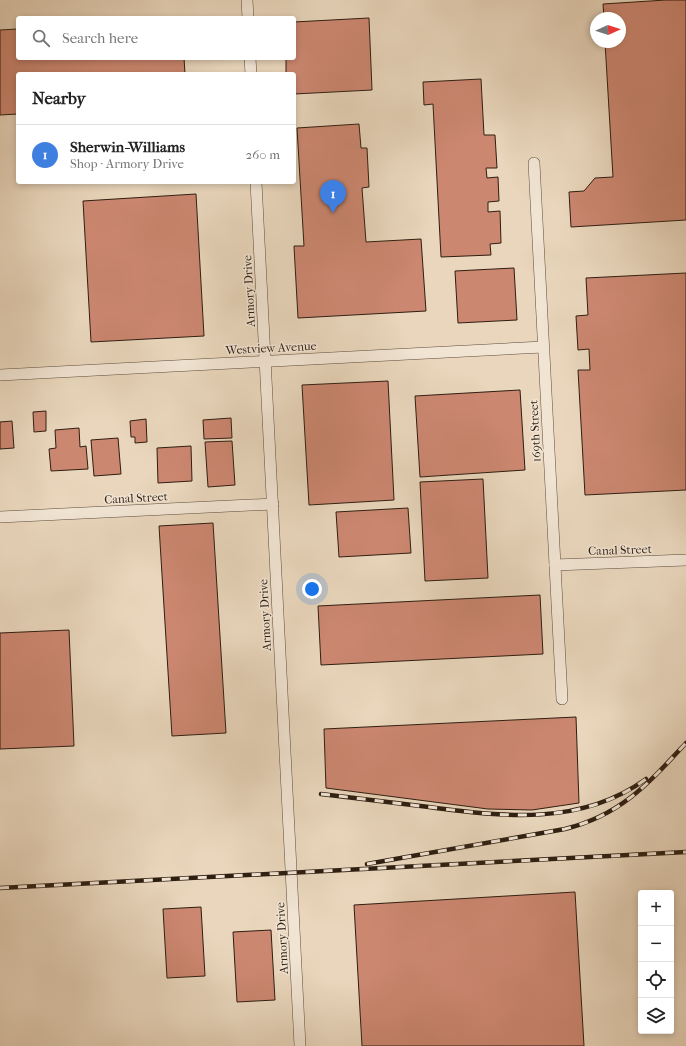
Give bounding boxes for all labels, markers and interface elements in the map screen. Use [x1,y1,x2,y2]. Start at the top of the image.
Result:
north arrow [590,12,626,48]
search box [16,16,296,60]
icon: search [30,27,52,49]
text: Search here [62,29,138,47]
text: Nearby [32,88,86,108]
text: Sherwin-Williams [70,138,185,156]
text: 1 [43,147,47,162]
text: 260 m [246,147,280,162]
text: Shop · Armory Drive [70,156,184,171]
pin: 1 [320,180,346,213]
street label: Armory Drive [240,255,258,328]
street label: Westview Avenue [224,339,317,357]
street label: 169th Street [526,399,544,462]
street label: Canal Street [104,489,169,507]
street label: Canal Street [588,542,653,558]
street label: Armory Drive [256,579,274,652]
your location [302,579,322,599]
map controls [638,890,674,1034]
button: + [638,890,674,926]
street label: Armory Drive [273,902,291,975]
button: − [638,926,674,962]
button: locate [638,962,674,998]
button: layers [638,998,674,1034]

